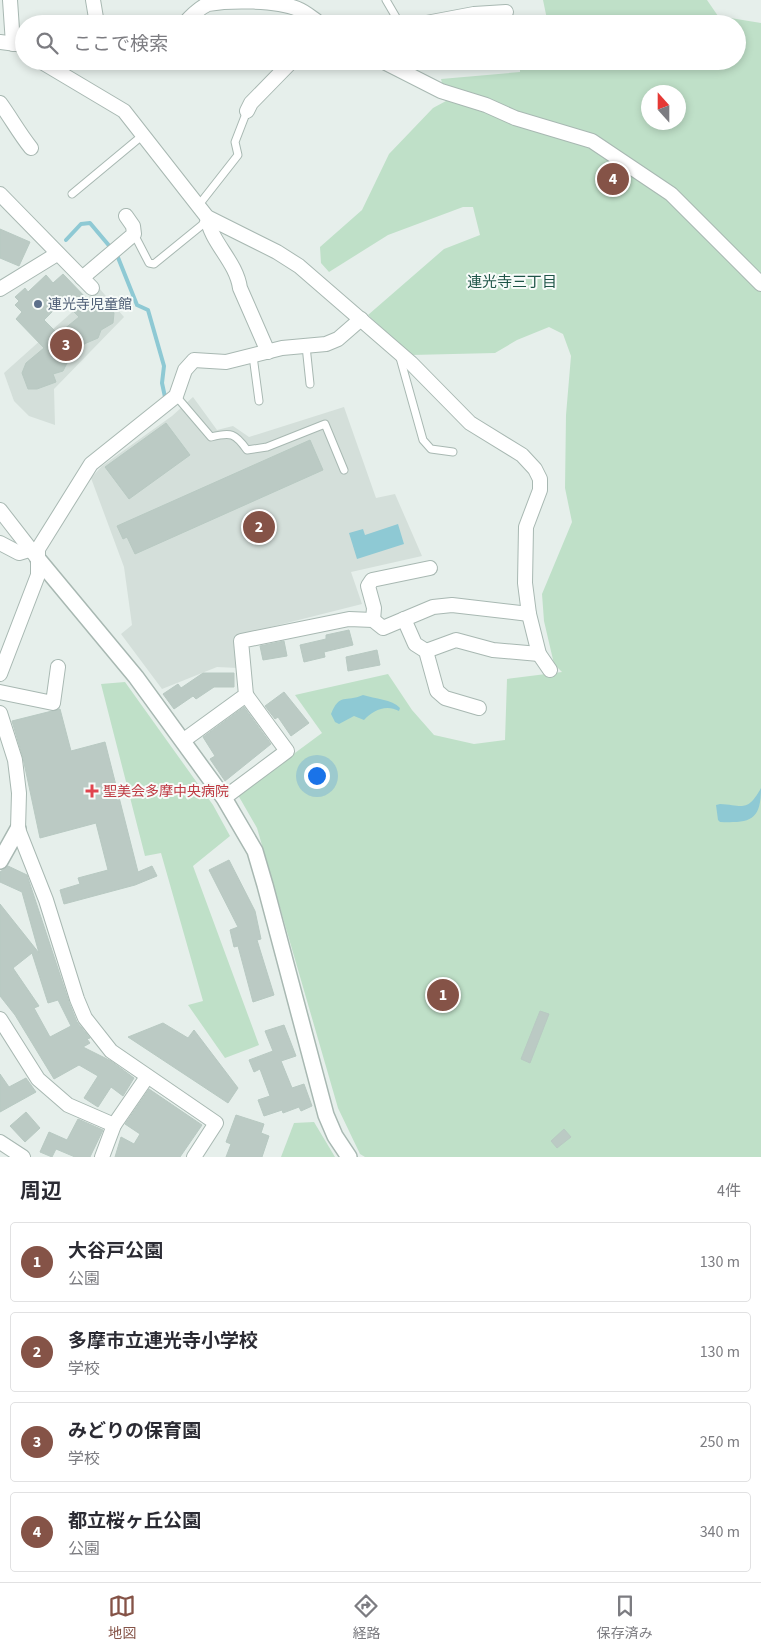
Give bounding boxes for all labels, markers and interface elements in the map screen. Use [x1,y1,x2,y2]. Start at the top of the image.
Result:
search box [15,15,746,70]
icon: search [33,29,61,57]
text: ここで検索 [73,31,168,58]
north arrow [641,85,686,130]
pin: 4 [597,160,629,198]
district label: 連光寺三丁目 [467,272,557,293]
place label: 連光寺児童館 [48,295,132,315]
marker: 連光寺児童館 [32,298,44,310]
pin: 3 [50,326,82,364]
pin: 2 [243,508,275,546]
your location [304,763,330,789]
place label: 聖美会多摩中央病院 [103,782,229,802]
marker: 聖美会多摩中央病院 [85,784,99,798]
pin: 1 [427,976,459,1014]
text: 周辺 [20,1176,62,1206]
text: 4件 [717,1180,741,1202]
text: 大谷戸公園 [68,1238,163,1265]
text: 1 [33,1251,41,1273]
text: 130 m [700,1251,740,1273]
text: 公園 [68,1268,100,1290]
text: 多摩市立連光寺小学校 [68,1328,258,1355]
text: 2 [33,1341,41,1363]
text: 130 m [700,1341,740,1363]
text: 学校 [68,1358,100,1380]
text: みどりの保育園 [68,1418,201,1445]
text: 3 [33,1431,41,1453]
text: 250 m [700,1431,740,1453]
text: 学校 [68,1448,100,1470]
text: 都立桜ヶ丘公園 [68,1508,201,1535]
text: 4 [33,1521,41,1543]
text: 340 m [700,1521,740,1543]
text: 公園 [68,1538,100,1560]
tab: 地図 [108,1592,136,1644]
tab: 経路 [352,1592,380,1644]
tab: 保存済み [597,1592,653,1644]

